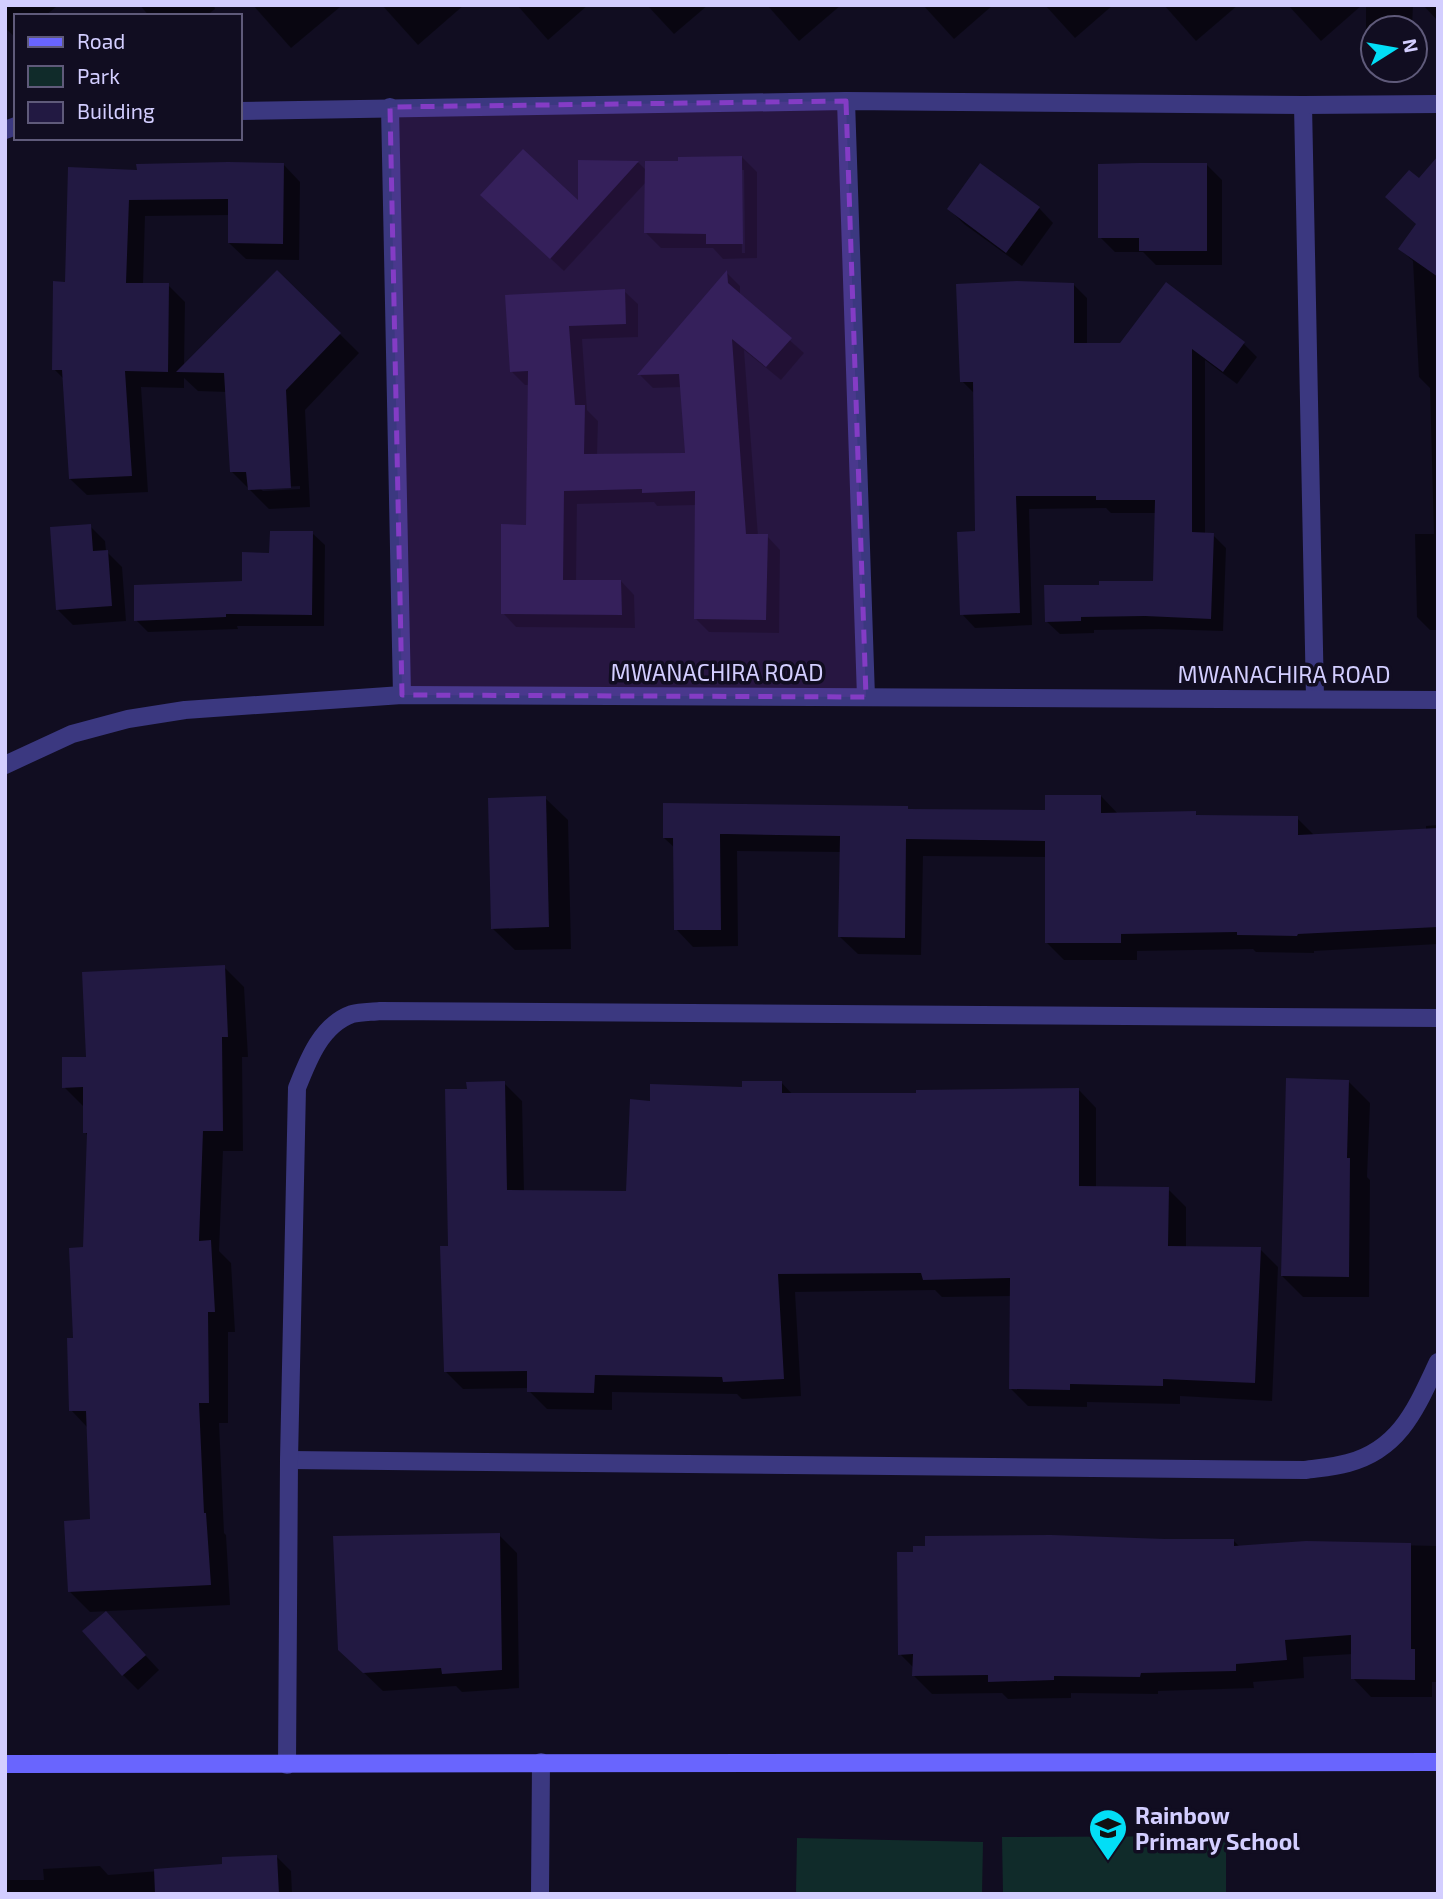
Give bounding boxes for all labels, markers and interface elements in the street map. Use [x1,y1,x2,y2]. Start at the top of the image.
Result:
legend [14,14,242,140]
north arrow [1359,14,1429,84]
text: Road [77,28,125,53]
text: N [1399,37,1424,55]
text: Park [77,63,120,88]
text: Building [77,98,155,123]
street label: MWANACHIRA ROAD [611,658,823,686]
street label: MWANACHIRA ROAD [1178,660,1390,688]
place label: Rainbow Primary School [1135,1801,1300,1855]
school or university icon: Rainbow Primary School [1087,1807,1129,1862]

